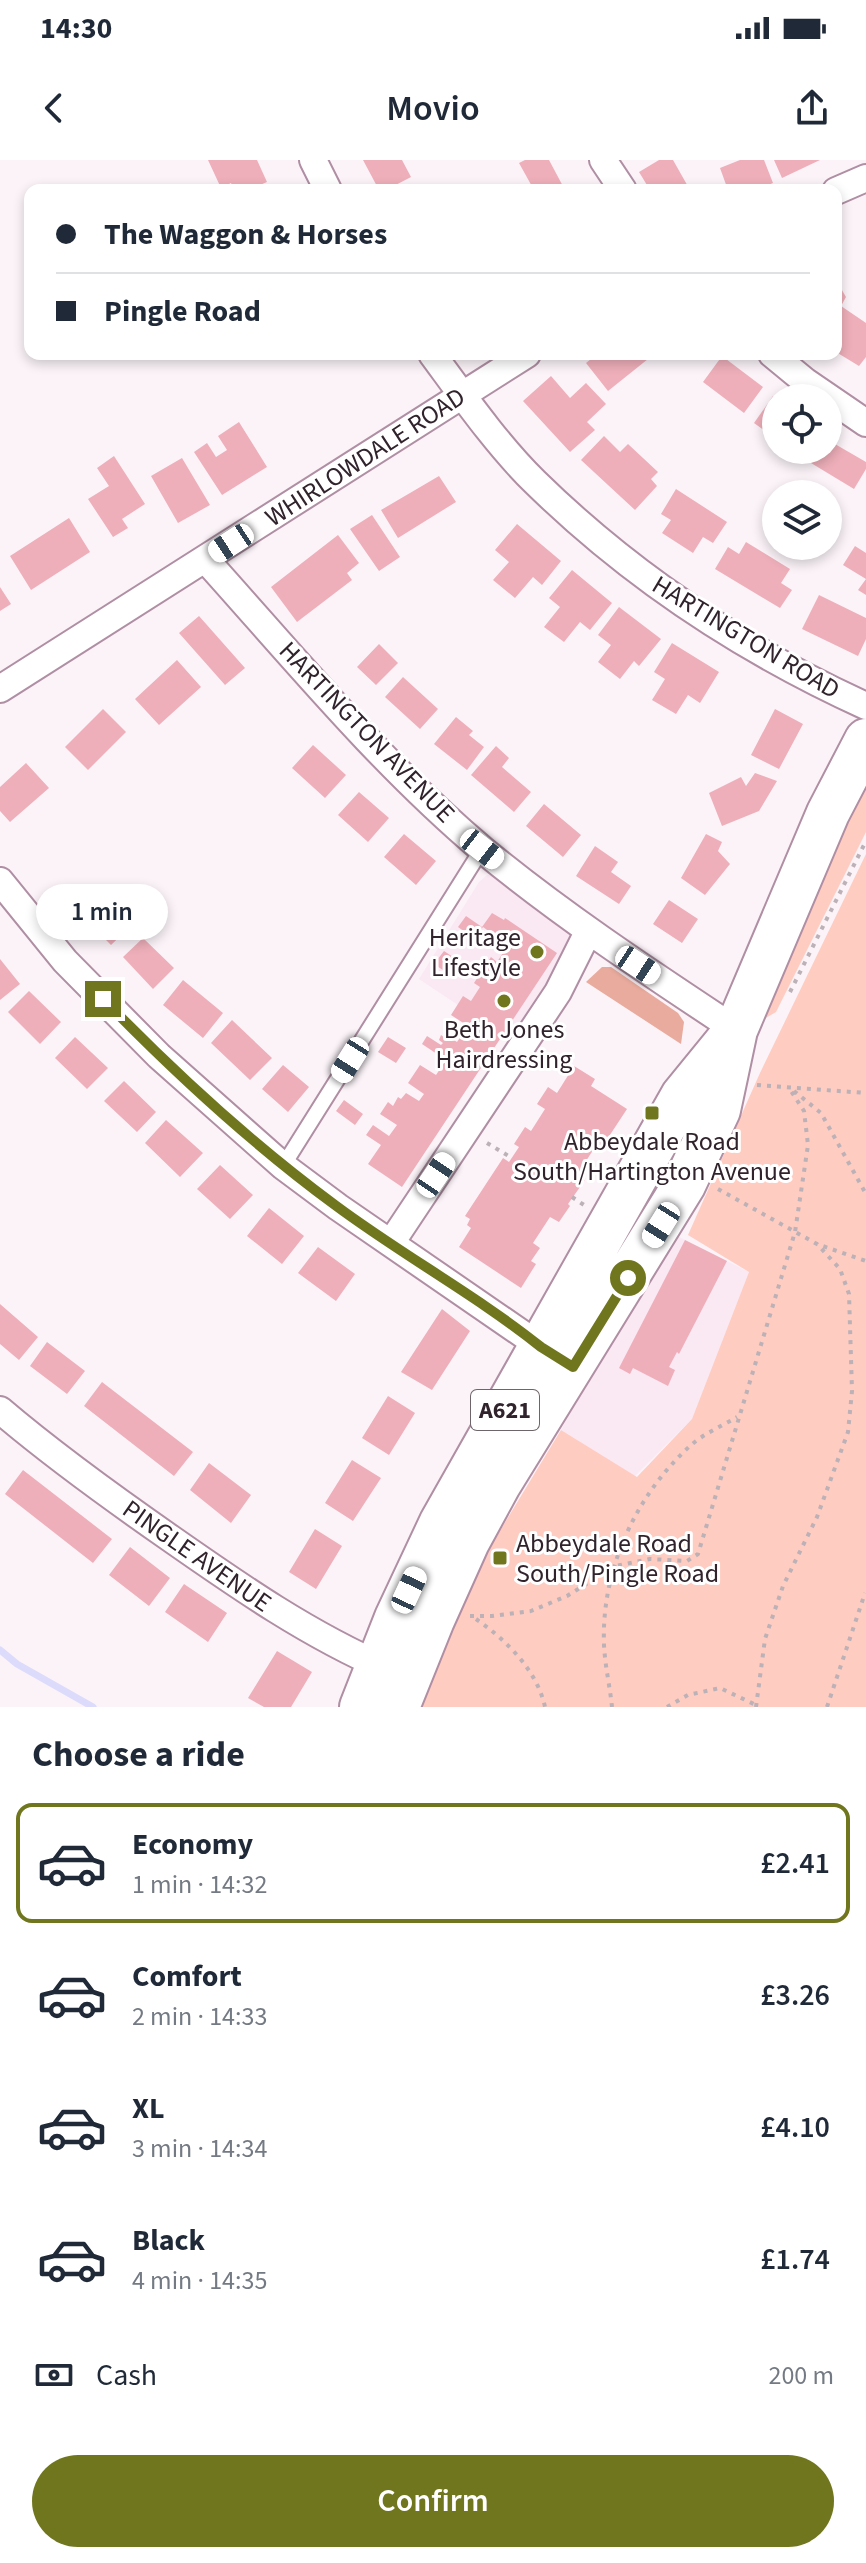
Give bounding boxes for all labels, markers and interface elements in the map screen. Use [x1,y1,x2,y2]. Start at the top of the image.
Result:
text: 14:30 [40,7,112,50]
text: Movio [386,83,480,134]
icon: back [32,86,76,130]
icon: share [790,86,834,130]
text: The Waggon & Horses [104,213,387,256]
text: Pingle Road [104,290,261,333]
street label: WHIRLOWDALE ROAD [258,378,472,536]
map controls [762,384,842,560]
button: locate [762,384,842,464]
button: layers [762,480,842,560]
car [204,520,258,566]
street label: HARTINGTON ROAD [645,566,847,708]
street label: HARTINGTON AVENUE [271,633,463,831]
car [456,825,508,873]
callout: 1 min [37,883,169,939]
text: 1 min [71,893,133,930]
place label: Heritage Lifestyle [429,919,521,986]
car [611,942,665,988]
marker: Heritage Lifestyle [528,943,546,961]
route end [85,981,121,1017]
marker: Beth Jones Hairdressing [495,992,513,1010]
place label: Beth Jones Hairdressing [436,1011,572,1078]
car [327,1033,373,1087]
marker: Abbeydale Road South/Hartington Avenue [643,1104,661,1122]
place label: Abbeydale Road South/Hartington Avenue [513,1123,791,1190]
car [413,1148,459,1202]
car [638,1198,684,1252]
route start [610,1260,646,1296]
road number: A621 [471,1390,539,1430]
street label: PINGLE AVENUE [115,1491,279,1621]
place label: Abbeydale Road South/Pingle Road [516,1525,719,1592]
marker: Abbeydale Road South/Pingle Road [491,1549,509,1567]
car [388,1563,430,1617]
text: Choose a ride [32,1729,245,1780]
text: Economy [132,1823,253,1866]
icon: car [36,1827,108,1899]
text: £2.41 [760,1842,830,1885]
text: 1 min · 14:32 [132,1866,267,1903]
text: Comfort [132,1955,242,1998]
icon: car [36,1959,108,2031]
text: £3.26 [760,1974,830,2017]
text: 2 min · 14:33 [132,1998,267,2035]
text: XL [132,2087,165,2130]
icon: car [36,2091,108,2163]
text: £4.10 [760,2106,830,2149]
text: 3 min · 14:34 [132,2130,267,2167]
text: Black [132,2219,205,2262]
icon: car [36,2223,108,2295]
text: £1.74 [760,2238,830,2281]
text: 4 min · 14:35 [132,2262,267,2299]
icon: cash [32,2353,76,2397]
text: Cash [96,2354,157,2397]
text: 200 m [768,2357,834,2394]
button: Confirm [32,2455,834,2547]

